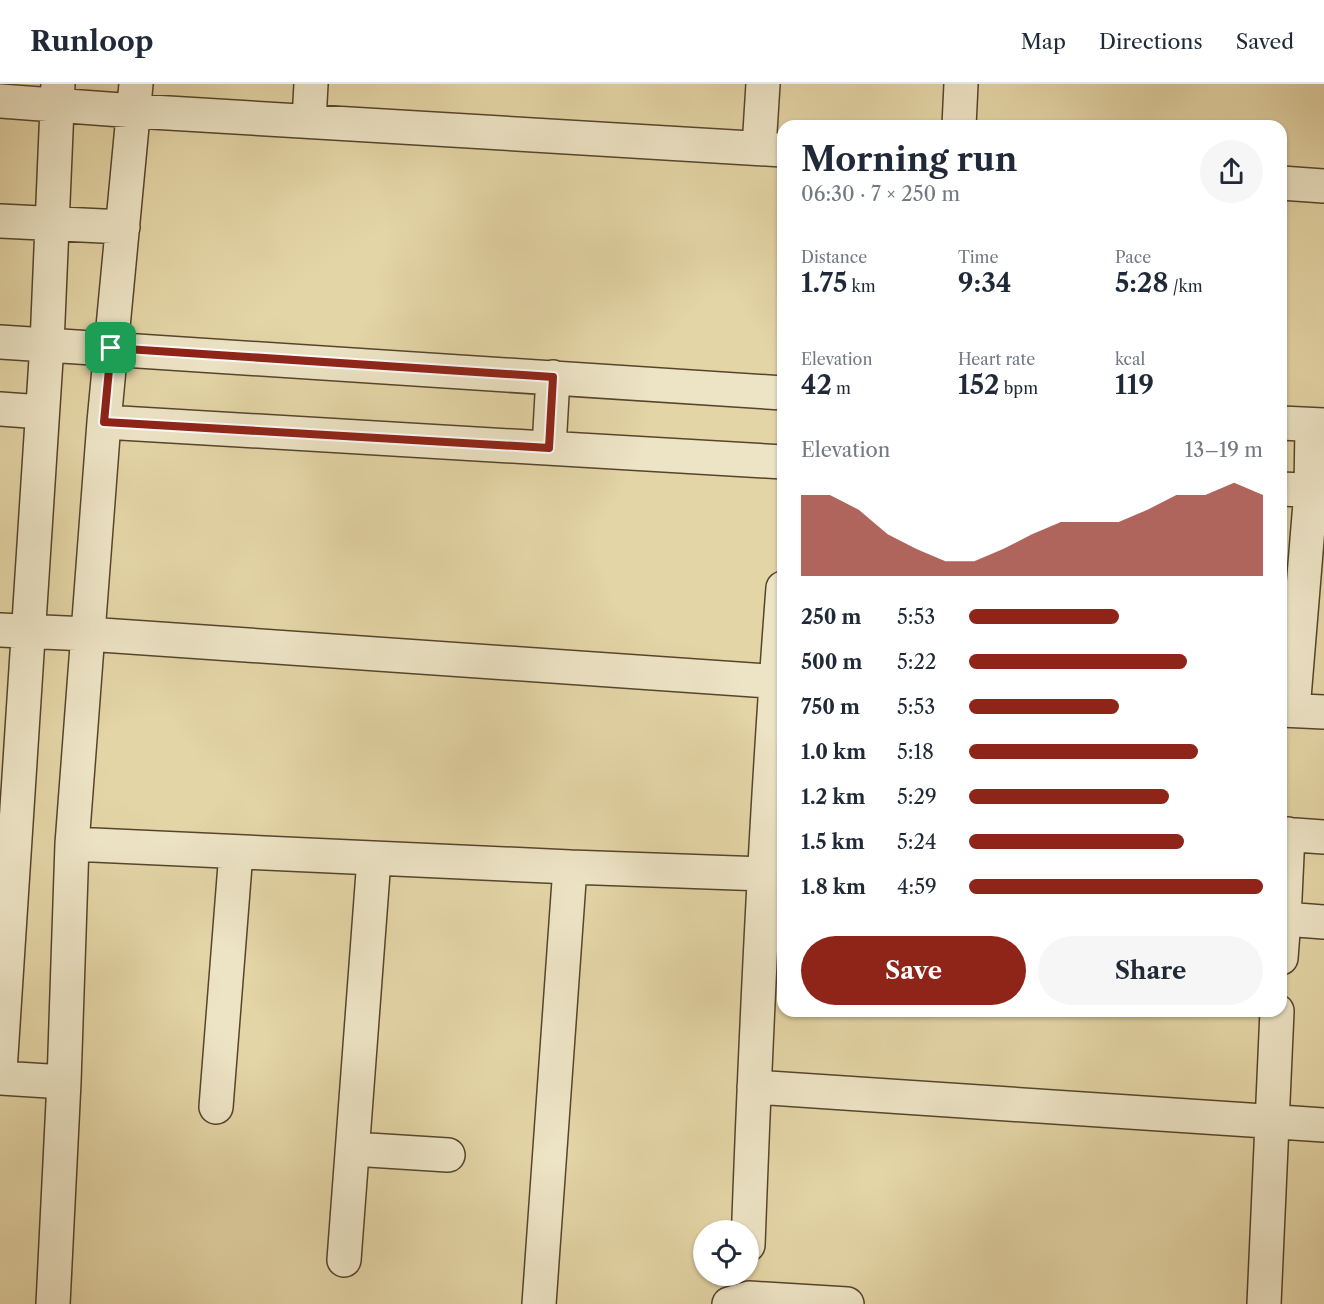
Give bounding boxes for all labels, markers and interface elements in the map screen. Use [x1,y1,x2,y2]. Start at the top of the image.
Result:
text: Runloop [30,24,154,58]
text: Map [1021,29,1066,54]
text: Directions [1099,29,1203,54]
text: Saved [1236,29,1294,54]
text: Morning run [801,139,1017,180]
button: share [1200,140,1263,203]
text: 06:30 · 7 × 250 m [801,182,960,206]
text: Distance [801,247,867,267]
text: Time [958,247,998,267]
text: Pace [1115,247,1151,267]
text: 1.75 [801,267,847,299]
text: 9:34 [958,267,1011,299]
text: 5:28 [1115,267,1168,299]
text: km [847,276,876,296]
text: /km [1168,276,1203,296]
pin [85,322,136,373]
icon: arrive [94,331,127,364]
text: Elevation [801,349,872,369]
text: Heart rate [958,349,1035,369]
text: kcal [1115,349,1145,369]
text: 42 [801,369,832,401]
text: 152 [958,369,999,401]
text: 119 [1115,369,1154,401]
text: m [832,378,851,398]
text: bpm [999,378,1038,398]
text: Elevation [801,438,890,462]
text: 13–19 m [1185,438,1263,462]
text: 250 m [801,605,862,629]
text: 5:53 [897,605,935,629]
text: 500 m [801,650,862,674]
text: 5:22 [897,650,936,674]
text: 750 m [801,695,860,719]
text: 5:53 [897,695,935,719]
text: 1.0 km [801,740,866,764]
text: 5:18 [897,740,934,764]
text: 1.2 km [801,785,865,809]
text: 5:29 [897,785,937,809]
text: 1.5 km [801,830,865,854]
text: 5:24 [897,830,937,854]
text: 1.8 km [801,875,866,899]
text: 4:59 [897,875,937,899]
button: Save [801,936,1026,1005]
button: Share [1038,936,1263,1005]
map controls [693,1220,759,1286]
button: locate [693,1220,759,1286]

